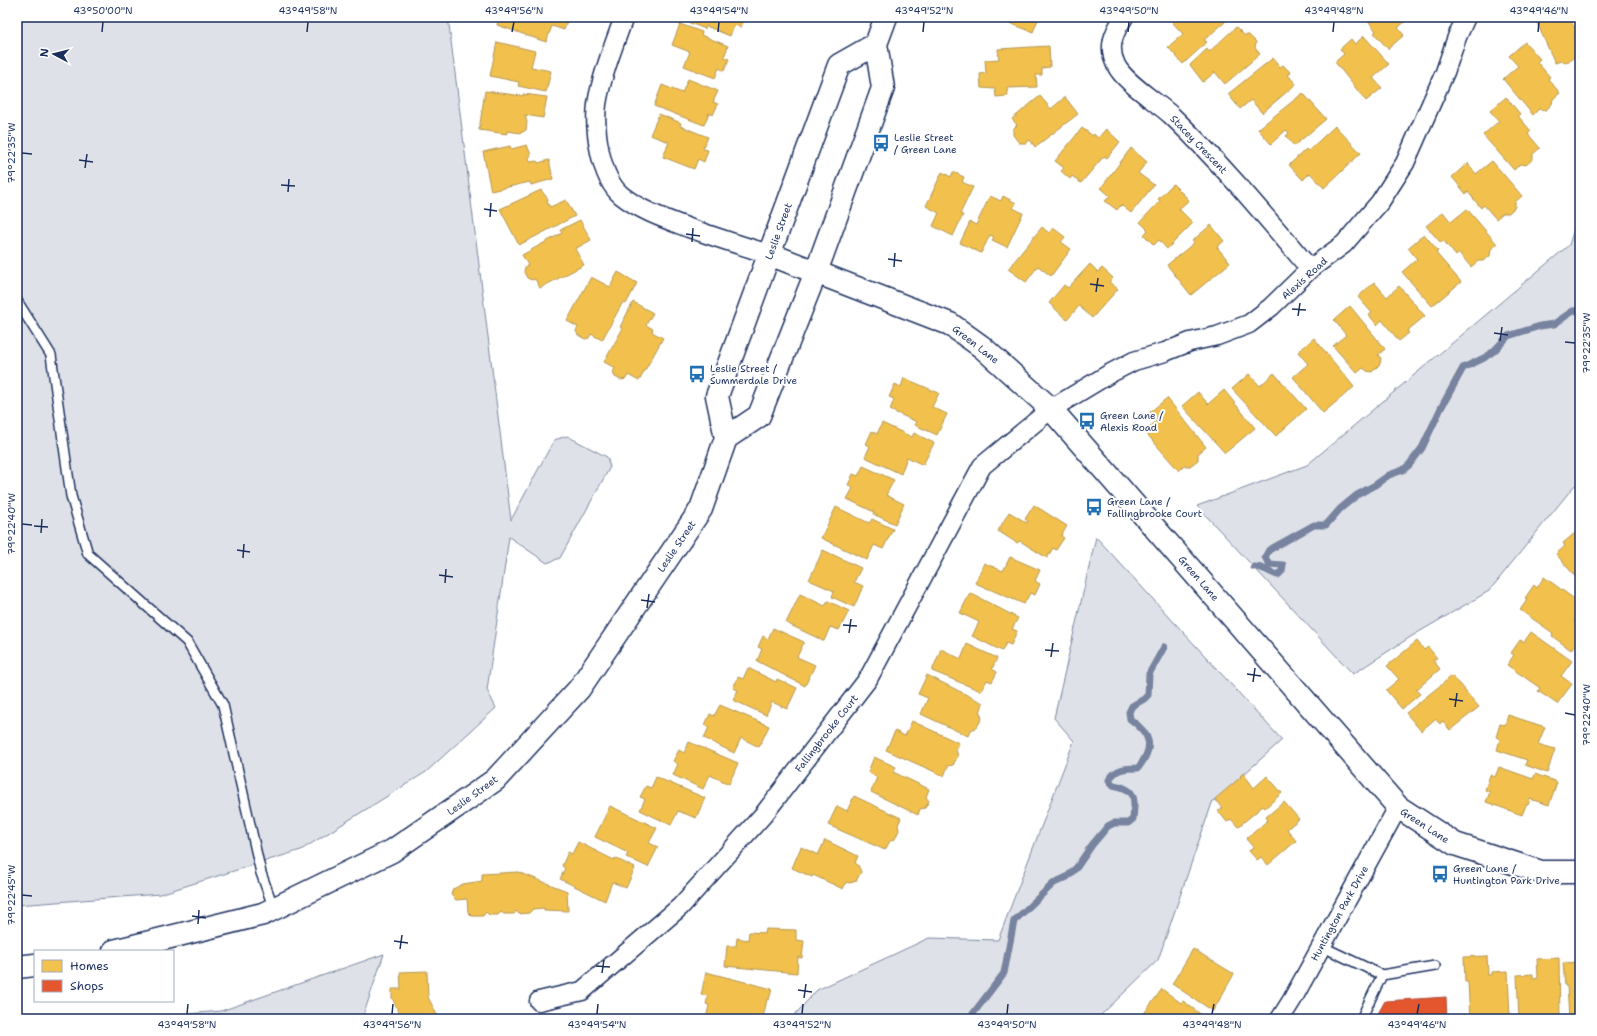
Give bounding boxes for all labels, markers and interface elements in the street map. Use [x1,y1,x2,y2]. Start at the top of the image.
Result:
text: 43°50'00"N [73,4,133,17]
text: 43°49'58"N [279,4,337,17]
text: 43°49'56"N [485,4,543,17]
text: 43°49'54"N [690,4,748,17]
text: 43°49'52"N [895,4,953,17]
text: 43°49'50"N [1099,4,1159,17]
text: 43°49'48"N [1304,4,1364,17]
text: 43°49'46"N [1510,4,1568,17]
north arrow [34,34,74,74]
text: N [37,47,53,58]
street label: Stacey Crescent [1167,112,1230,176]
text: 79°22'35"W [5,122,18,184]
place label: Leslie Street / Green Lane [894,131,957,156]
bus stop icon: Leslie Street / Green Lane [871,133,891,153]
street label: Leslie Street [762,201,795,261]
street label: Alexis Road [1279,254,1330,302]
text: 79°22'35"W [1580,312,1593,374]
street label: Green Lane [950,322,1002,367]
place label: Leslie Street / Summerdale Drive [710,362,797,387]
bus stop icon: Leslie Street / Summerdale Drive [687,364,707,384]
place label: Green Lane / Alexis Road [1100,409,1164,434]
bus stop icon: Green Lane / Alexis Road [1077,411,1097,431]
text: 79°22'40"W [5,493,18,555]
place label: Green Lane / Fallingbrooke Court [1107,495,1202,520]
bus stop icon: Green Lane / Fallingbrooke Court [1084,497,1104,517]
street label: Leslie Street [654,518,698,575]
street label: Green Lane [1175,553,1222,604]
text: 79°22'40"W [1580,684,1593,746]
street label: Fallingbrooke Court [792,692,861,775]
street label: Leslie Street [444,773,500,818]
street label: Green Lane [1398,805,1452,846]
place label: Green Lane / Huntington Park Drive [1453,862,1560,887]
street label: Huntington Park Drive [1308,863,1371,963]
text: 79°22'45"W [5,864,18,925]
bus stop icon: Green Lane / Huntington Park Drive [1430,864,1450,884]
legend [34,950,174,1002]
text: Homes [70,958,109,974]
text: Shops [70,978,104,994]
text: 43°49'58"N [158,1018,216,1031]
text: 43°49'56"N [363,1018,421,1031]
text: 43°49'54"N [568,1018,626,1031]
text: 43°49'52"N [773,1018,831,1031]
text: 43°49'50"N [977,1018,1037,1031]
text: 43°49'48"N [1182,1018,1242,1031]
text: 43°49'46"N [1388,1018,1446,1031]

